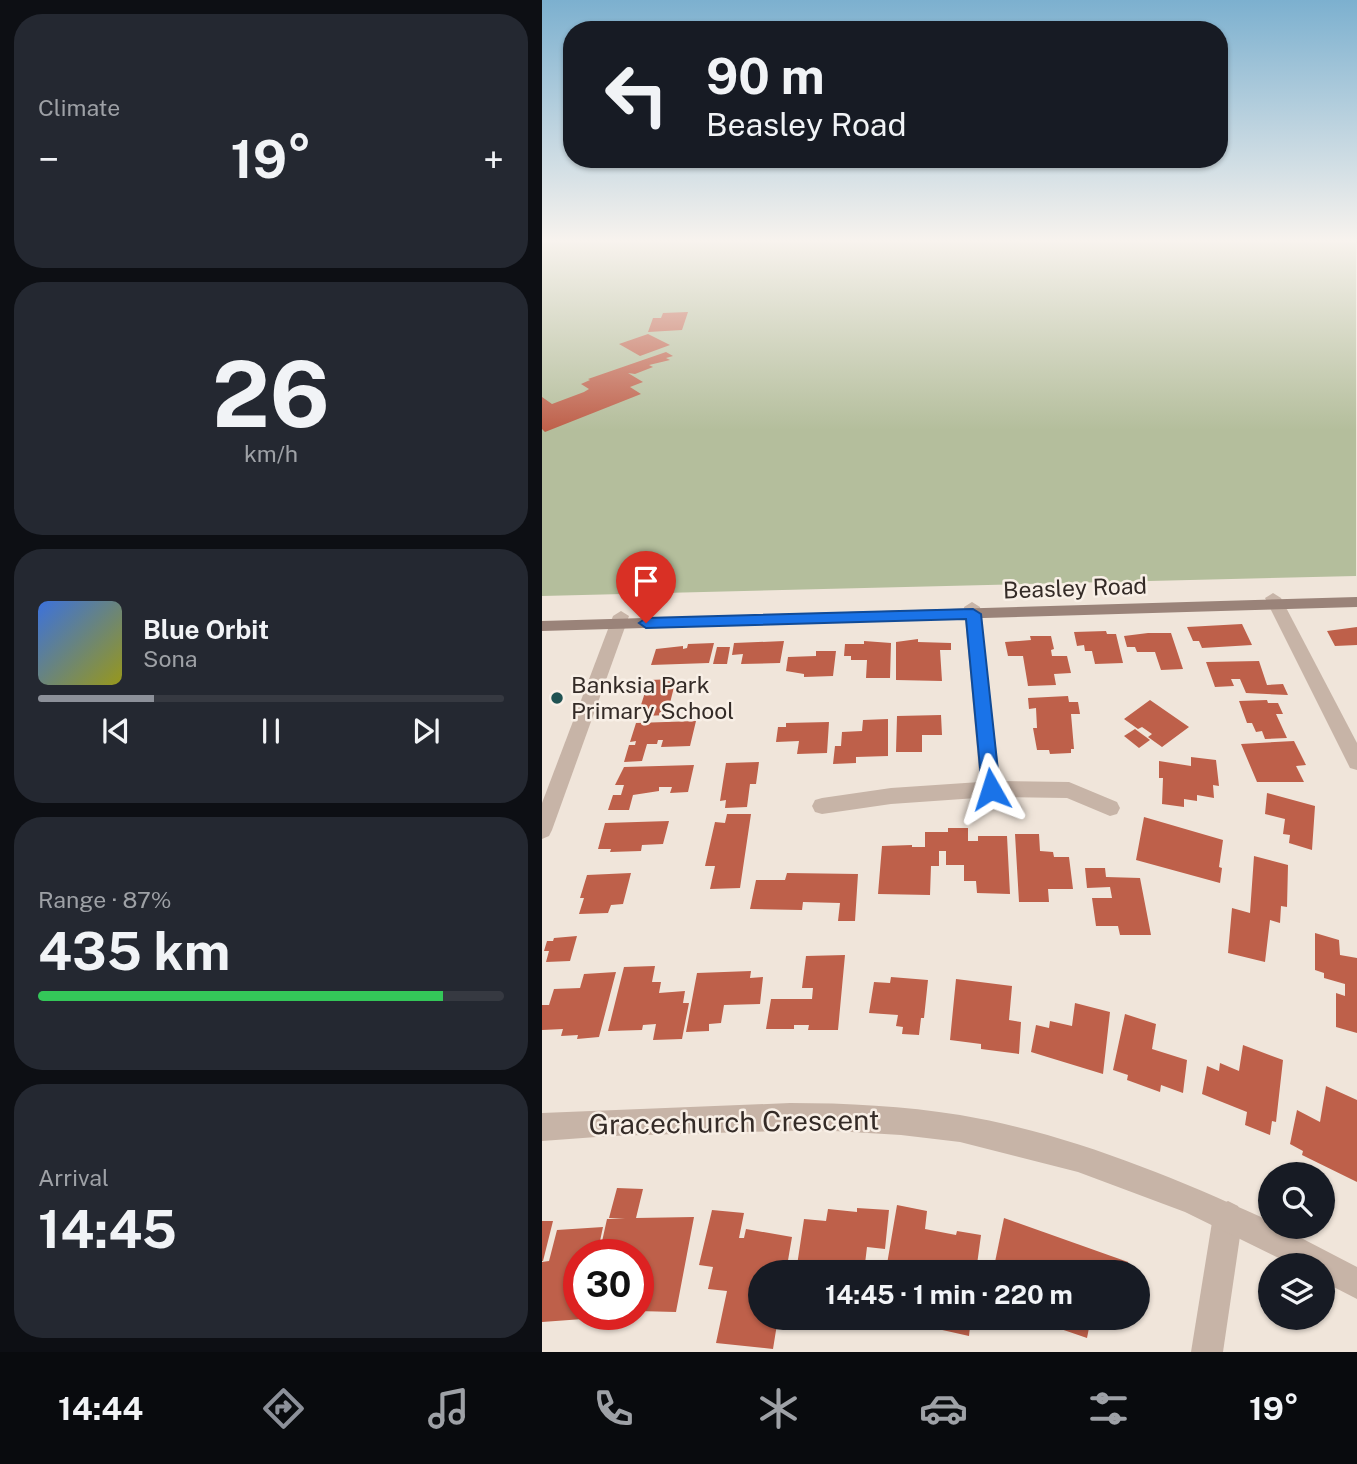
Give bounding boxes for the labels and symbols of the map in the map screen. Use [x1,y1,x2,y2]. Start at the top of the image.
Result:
pin [616,551,676,623]
street label: Beasley Road [1002,571,1147,604]
place label: Banksia Park Primary School [571,671,734,724]
marker: Banksia Park Primary School [549,690,565,706]
position arrow [954,752,1028,826]
street label: Gracechurch Crescent [588,1102,880,1141]
speed limit sign: 30 [563,1239,654,1330]

